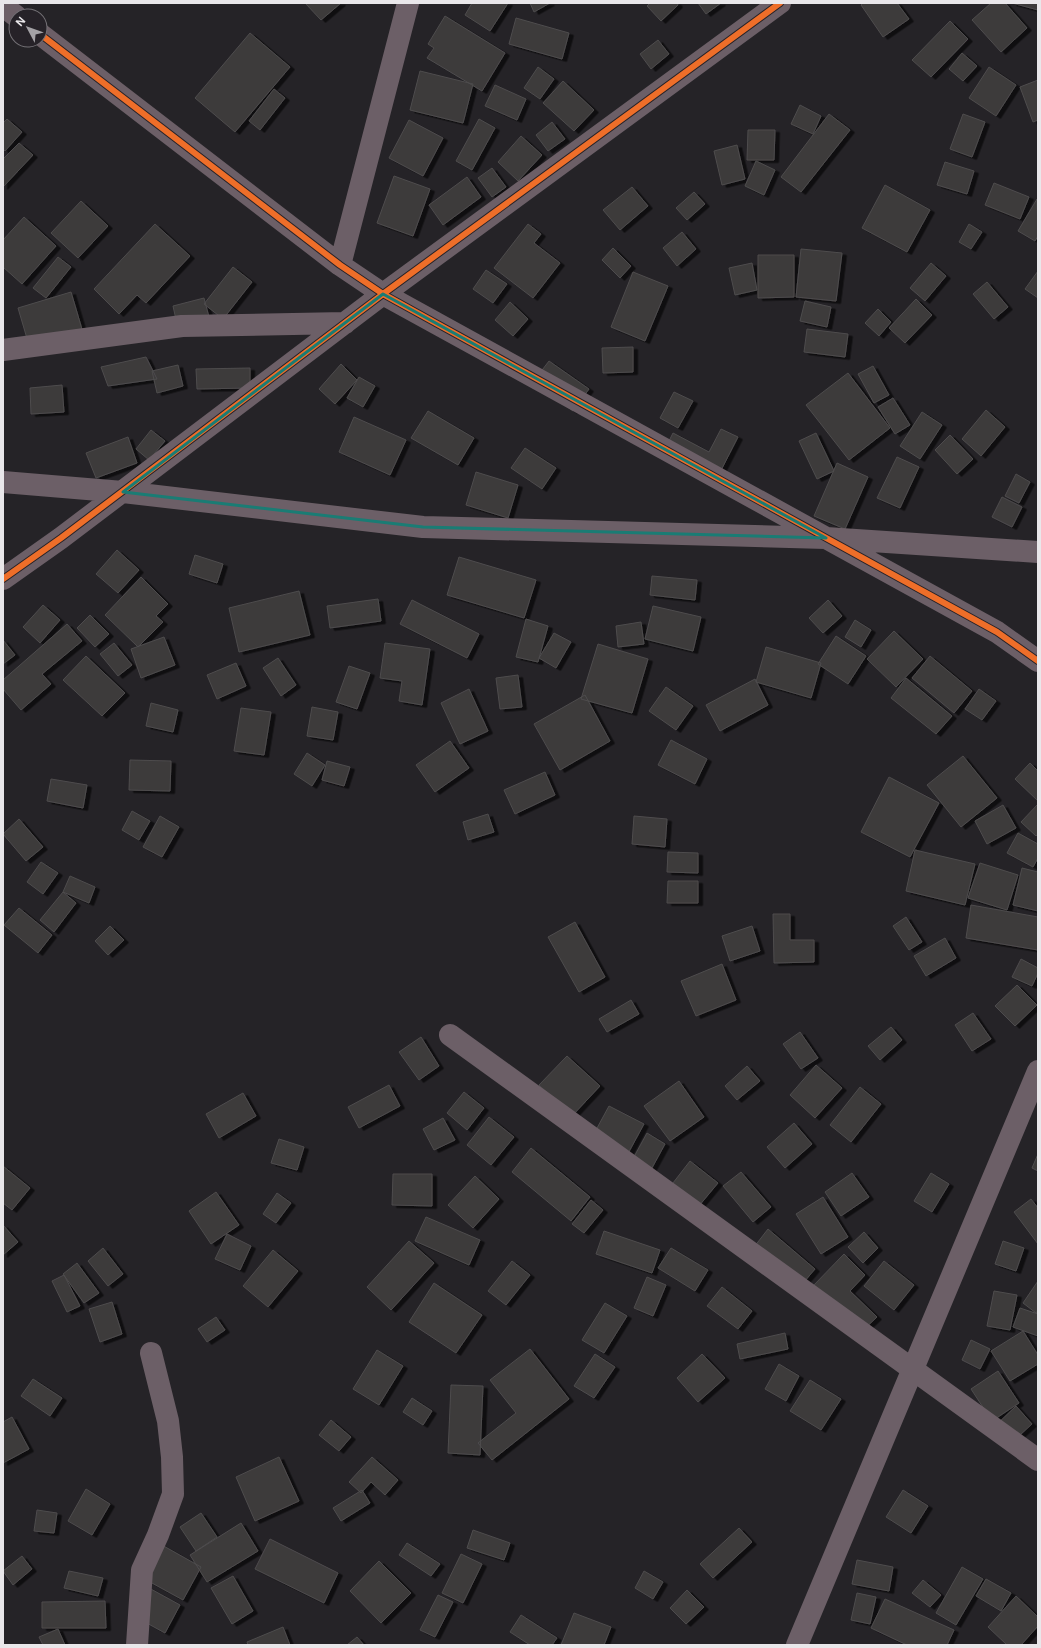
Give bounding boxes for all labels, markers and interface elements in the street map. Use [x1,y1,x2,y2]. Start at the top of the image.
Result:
north arrow [8,8,48,48]
text: N [13,14,28,29]

